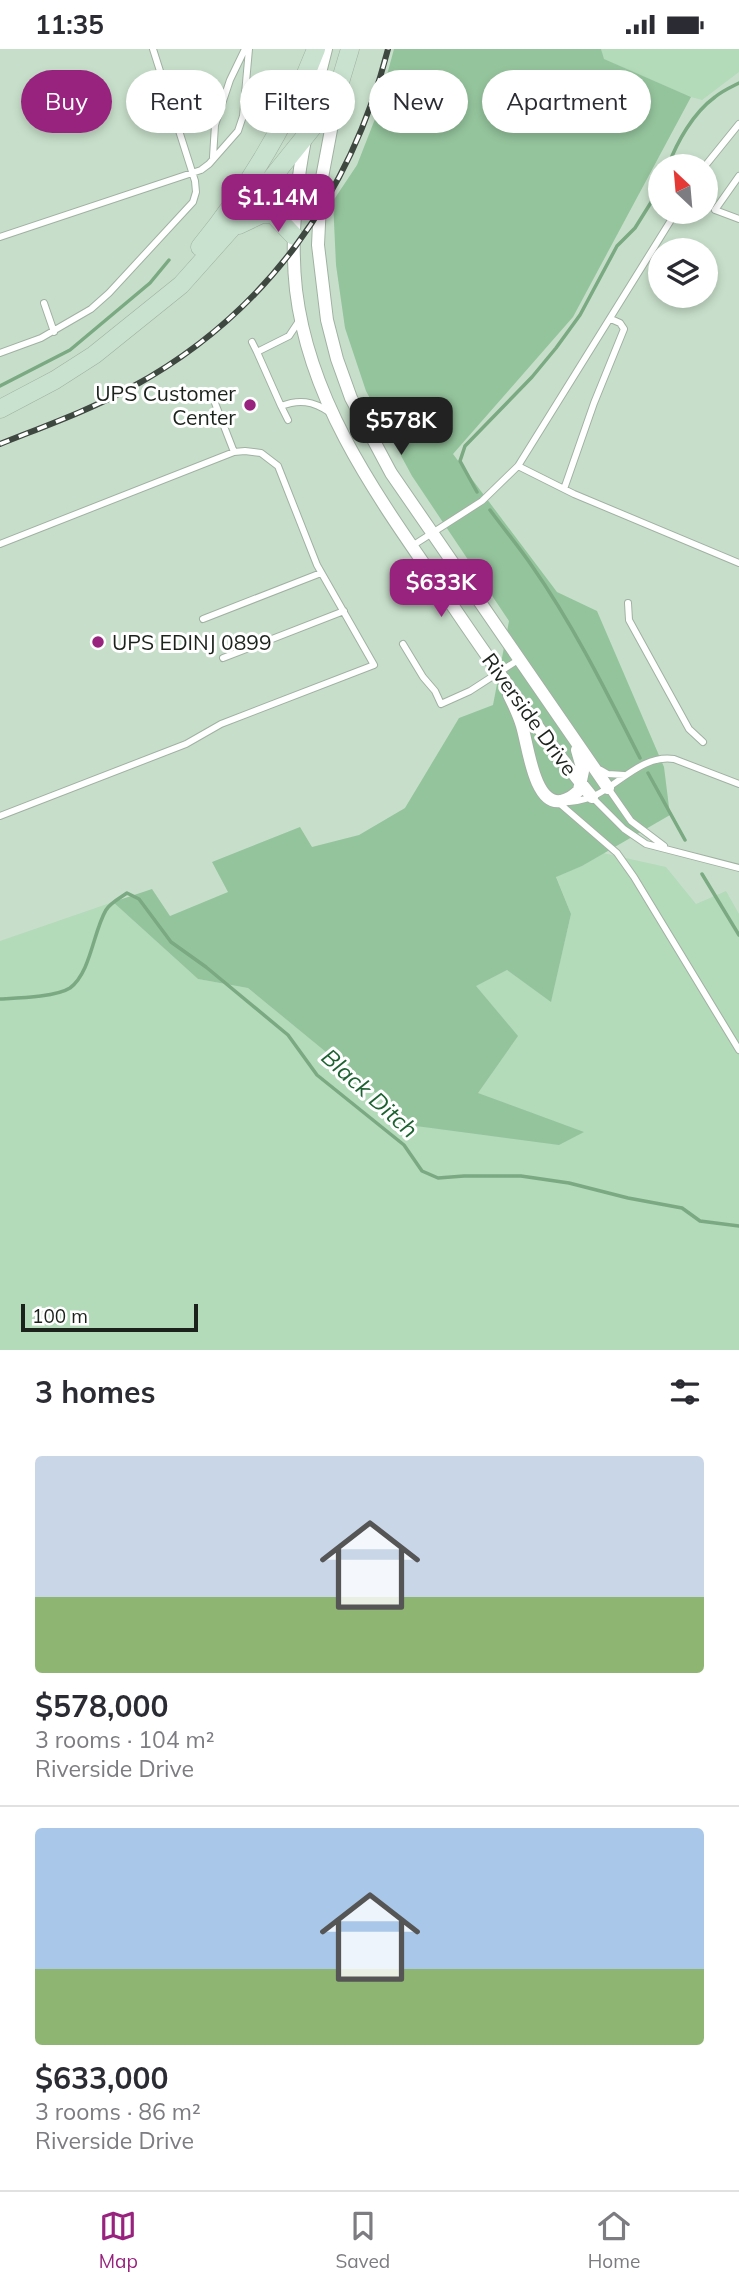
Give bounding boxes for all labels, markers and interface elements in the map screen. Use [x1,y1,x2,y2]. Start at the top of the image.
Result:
text: 11:35 [35,8,104,41]
chip: Buy [21,70,112,133]
chip: Rent [126,70,226,133]
chip: Filters [240,70,355,133]
chip: New [369,70,468,133]
chip: Apartment [482,70,651,133]
north arrow [648,154,718,224]
map controls [648,154,718,308]
pin: $1.14M [221,174,335,234]
text: $1.14M [238,182,318,211]
button: layers [648,238,718,308]
place label: UPS Customer Center [95,380,236,430]
marker: UPS Customer Center [242,397,258,413]
pin: $578K [352,397,450,457]
text: $578K [366,405,436,434]
pin: $633K [392,559,490,619]
text: $633K [406,567,476,596]
place label: UPS EDINJ 0899 [112,629,272,655]
marker: UPS EDINJ 0899 [90,634,106,650]
street label: Riverside Drive [477,648,583,780]
water label: Black Ditch [316,1042,424,1144]
scale bar [21,1301,198,1333]
text: 100 m [32,1304,88,1328]
text: 3 homes [35,1373,156,1411]
icon: filters [666,1373,704,1411]
icon: home [307,1502,433,1628]
text: $578,000 [35,1687,168,1725]
text: 3 rooms · 104 m² [35,1725,215,1754]
text: Riverside Drive [35,1754,194,1783]
icon: home [307,1874,433,2000]
text: $633,000 [35,2059,168,2097]
text: 3 rooms · 86 m² [35,2097,201,2126]
text: Riverside Drive [35,2126,194,2155]
tab: Map [99,2207,138,2273]
tab: Saved [335,2207,390,2273]
tab: Home [588,2207,640,2273]

